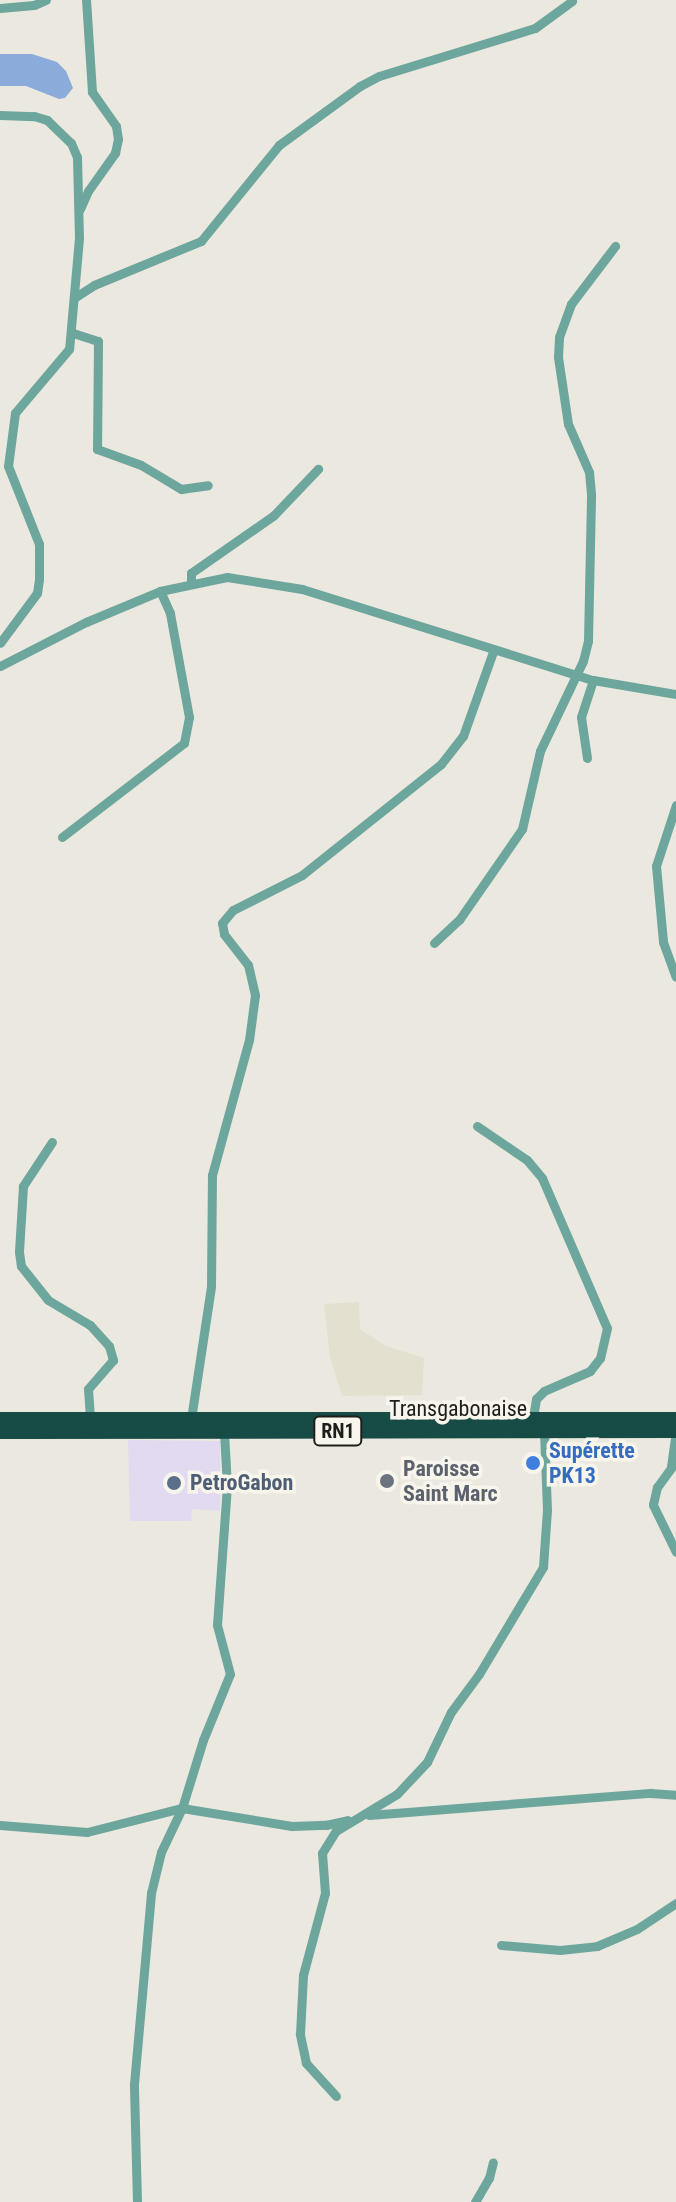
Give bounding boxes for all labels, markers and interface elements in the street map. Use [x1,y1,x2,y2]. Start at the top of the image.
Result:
street label: Transgabonaise [389,1396,527,1422]
road number: RN1 [312,1415,364,1447]
place label: Supérette PK13 [549,1437,635,1488]
marker: Supérette PK13 [524,1454,542,1472]
place label: Paroisse Saint Marc [403,1455,498,1506]
place label: PetroGabon [190,1470,293,1496]
marker: Paroisse Saint Marc [378,1472,396,1490]
marker: PetroGabon [165,1474,183,1492]

